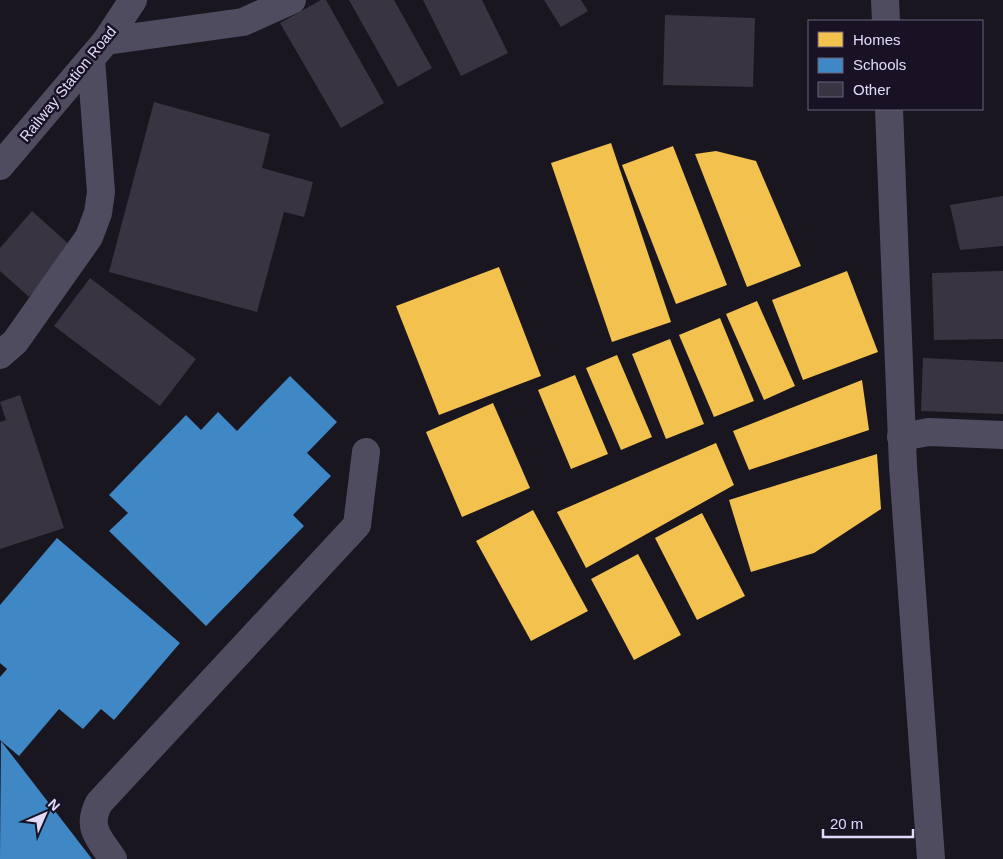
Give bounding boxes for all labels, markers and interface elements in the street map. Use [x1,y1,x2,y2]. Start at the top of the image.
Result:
legend [808,20,983,110]
street label: Railway Station Road [16,23,119,145]
text: Homes [853,31,901,48]
text: Schools [853,56,906,73]
text: Other [853,81,891,98]
north arrow [20,789,70,839]
text: N [45,796,63,814]
scale bar [823,806,913,838]
text: 20 m [830,815,863,832]

